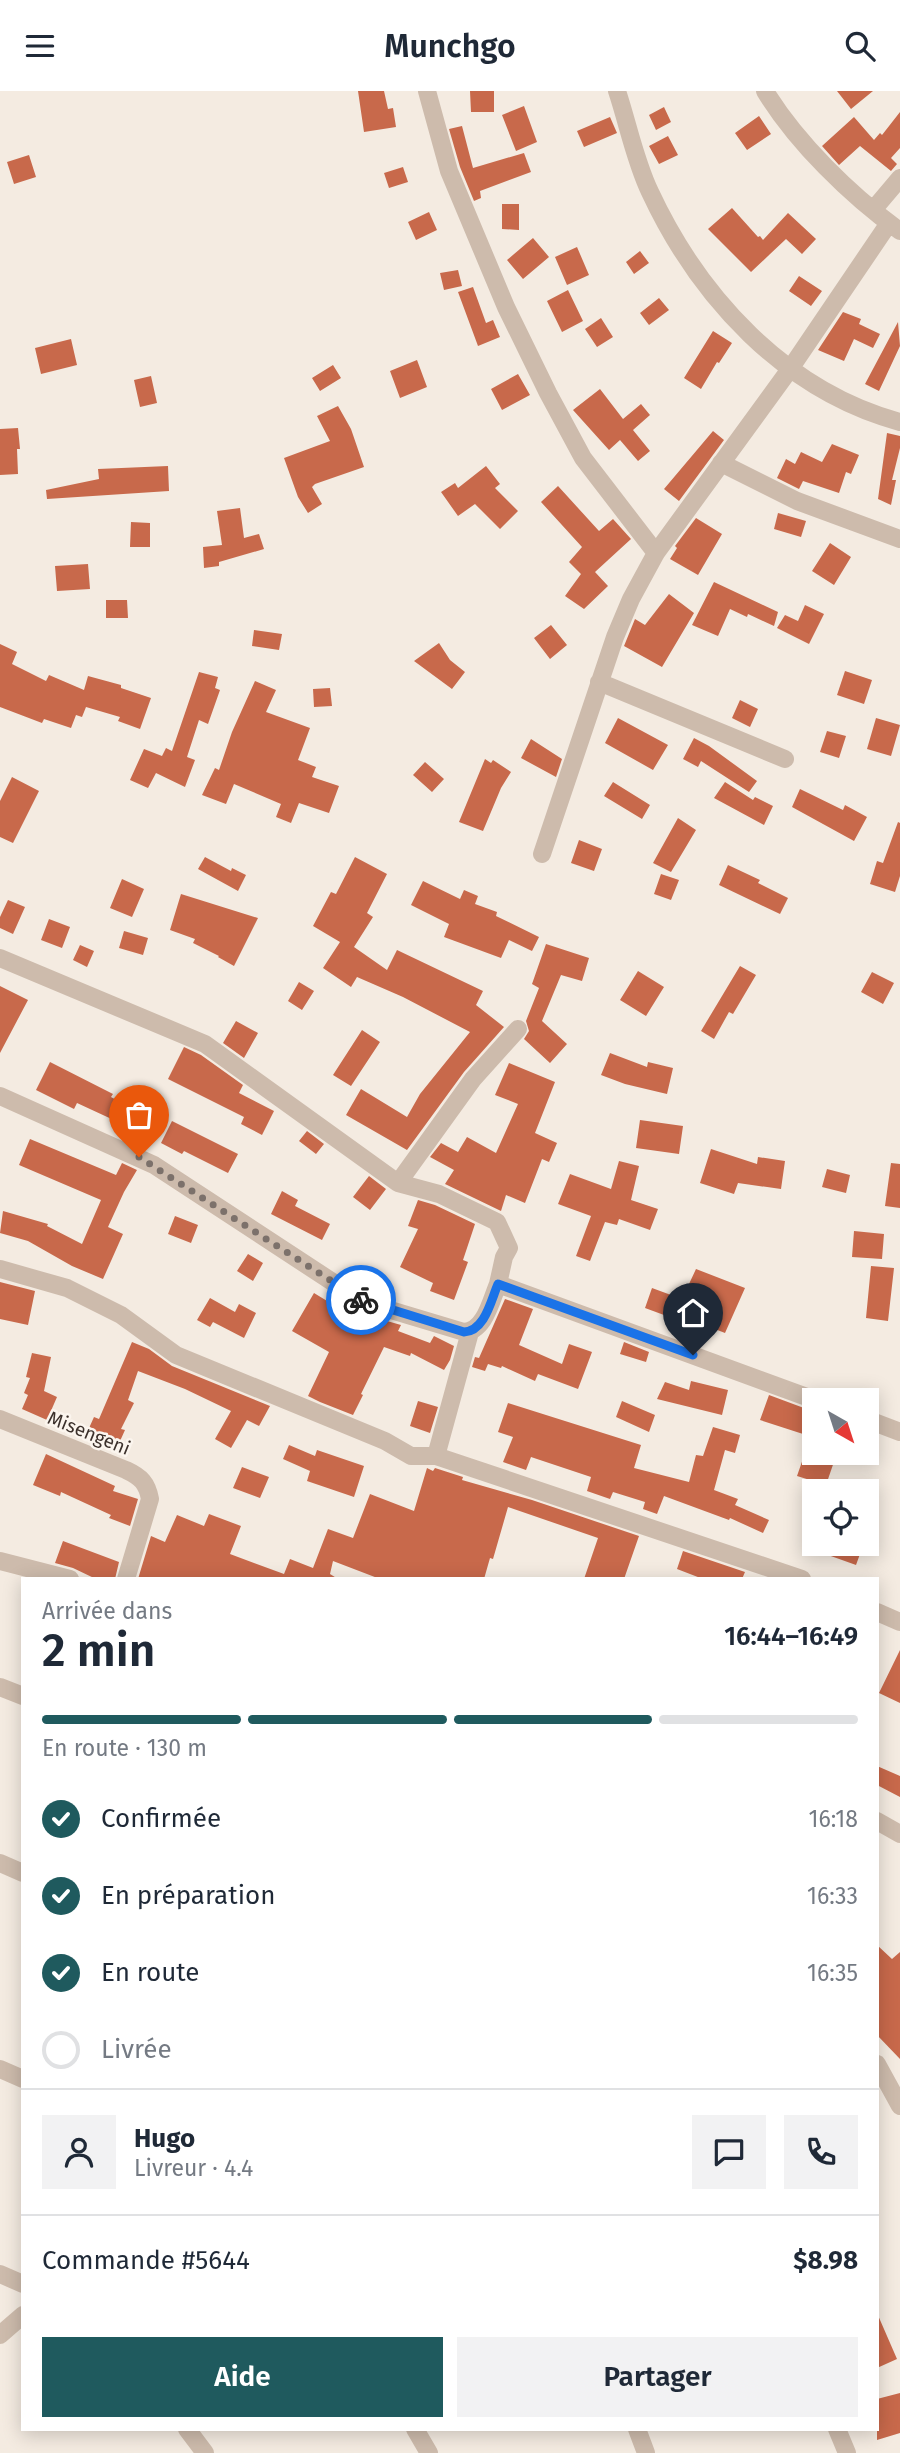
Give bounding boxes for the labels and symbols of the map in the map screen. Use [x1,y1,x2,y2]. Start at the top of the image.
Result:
pin [109,1085,169,1157]
courier [326,1265,396,1335]
pin [663,1283,723,1355]
north arrow [802,1388,878,1465]
street label: Misengeni [44,1406,134,1460]

